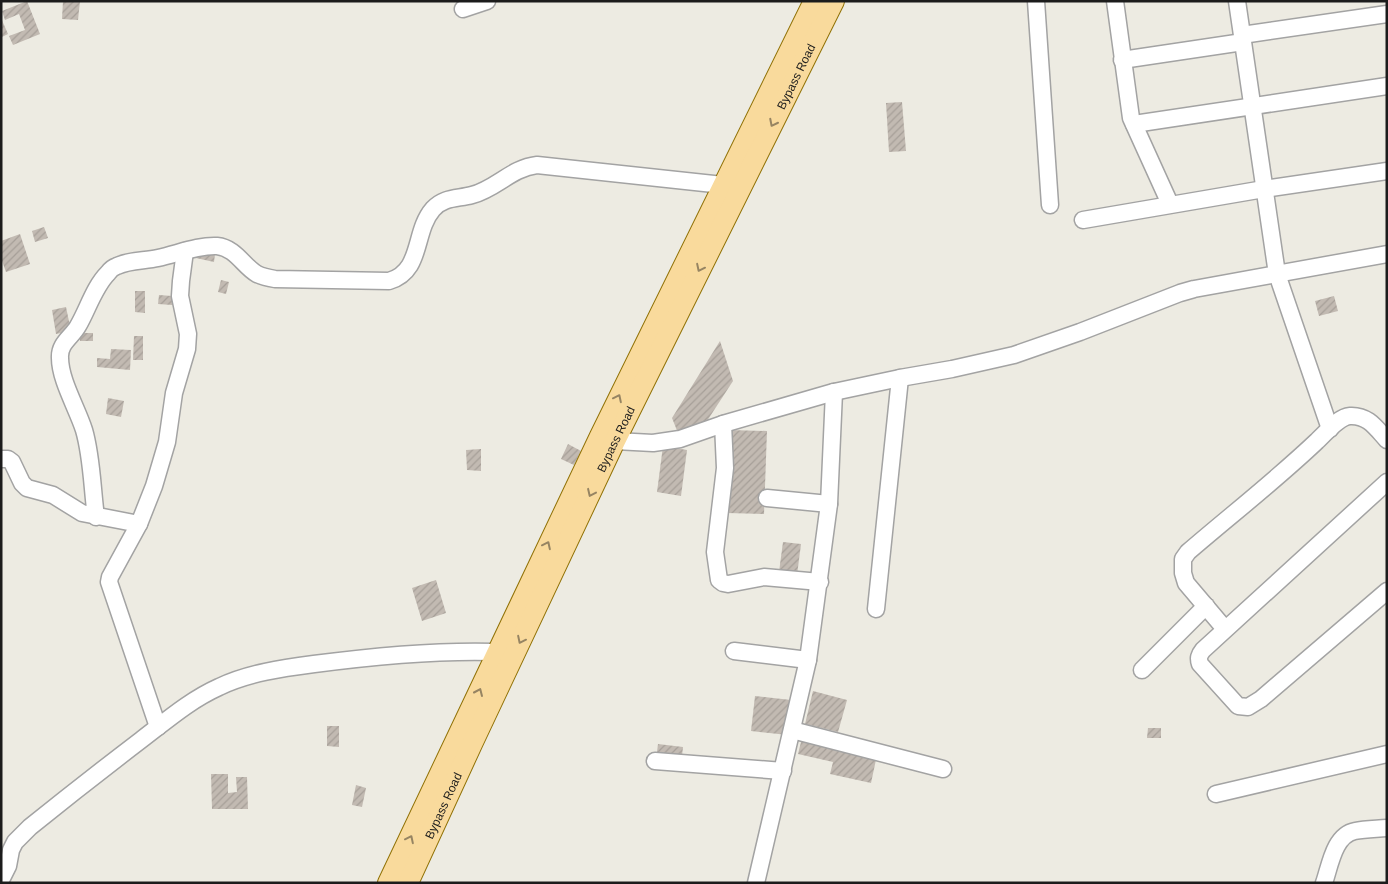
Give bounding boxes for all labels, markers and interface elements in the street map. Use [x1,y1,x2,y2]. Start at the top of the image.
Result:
street label: Bypass Road [774,42,819,112]
one-way arrow [769,118,779,127]
one-way arrow [696,263,706,272]
one-way arrow [611,394,622,403]
street label: Bypass Road [594,404,638,475]
one-way arrow [586,488,597,497]
one-way arrow [541,541,551,550]
one-way arrow [517,635,528,644]
one-way arrow [472,688,483,697]
street label: Bypass Road [422,770,465,841]
one-way arrow [403,835,414,844]

